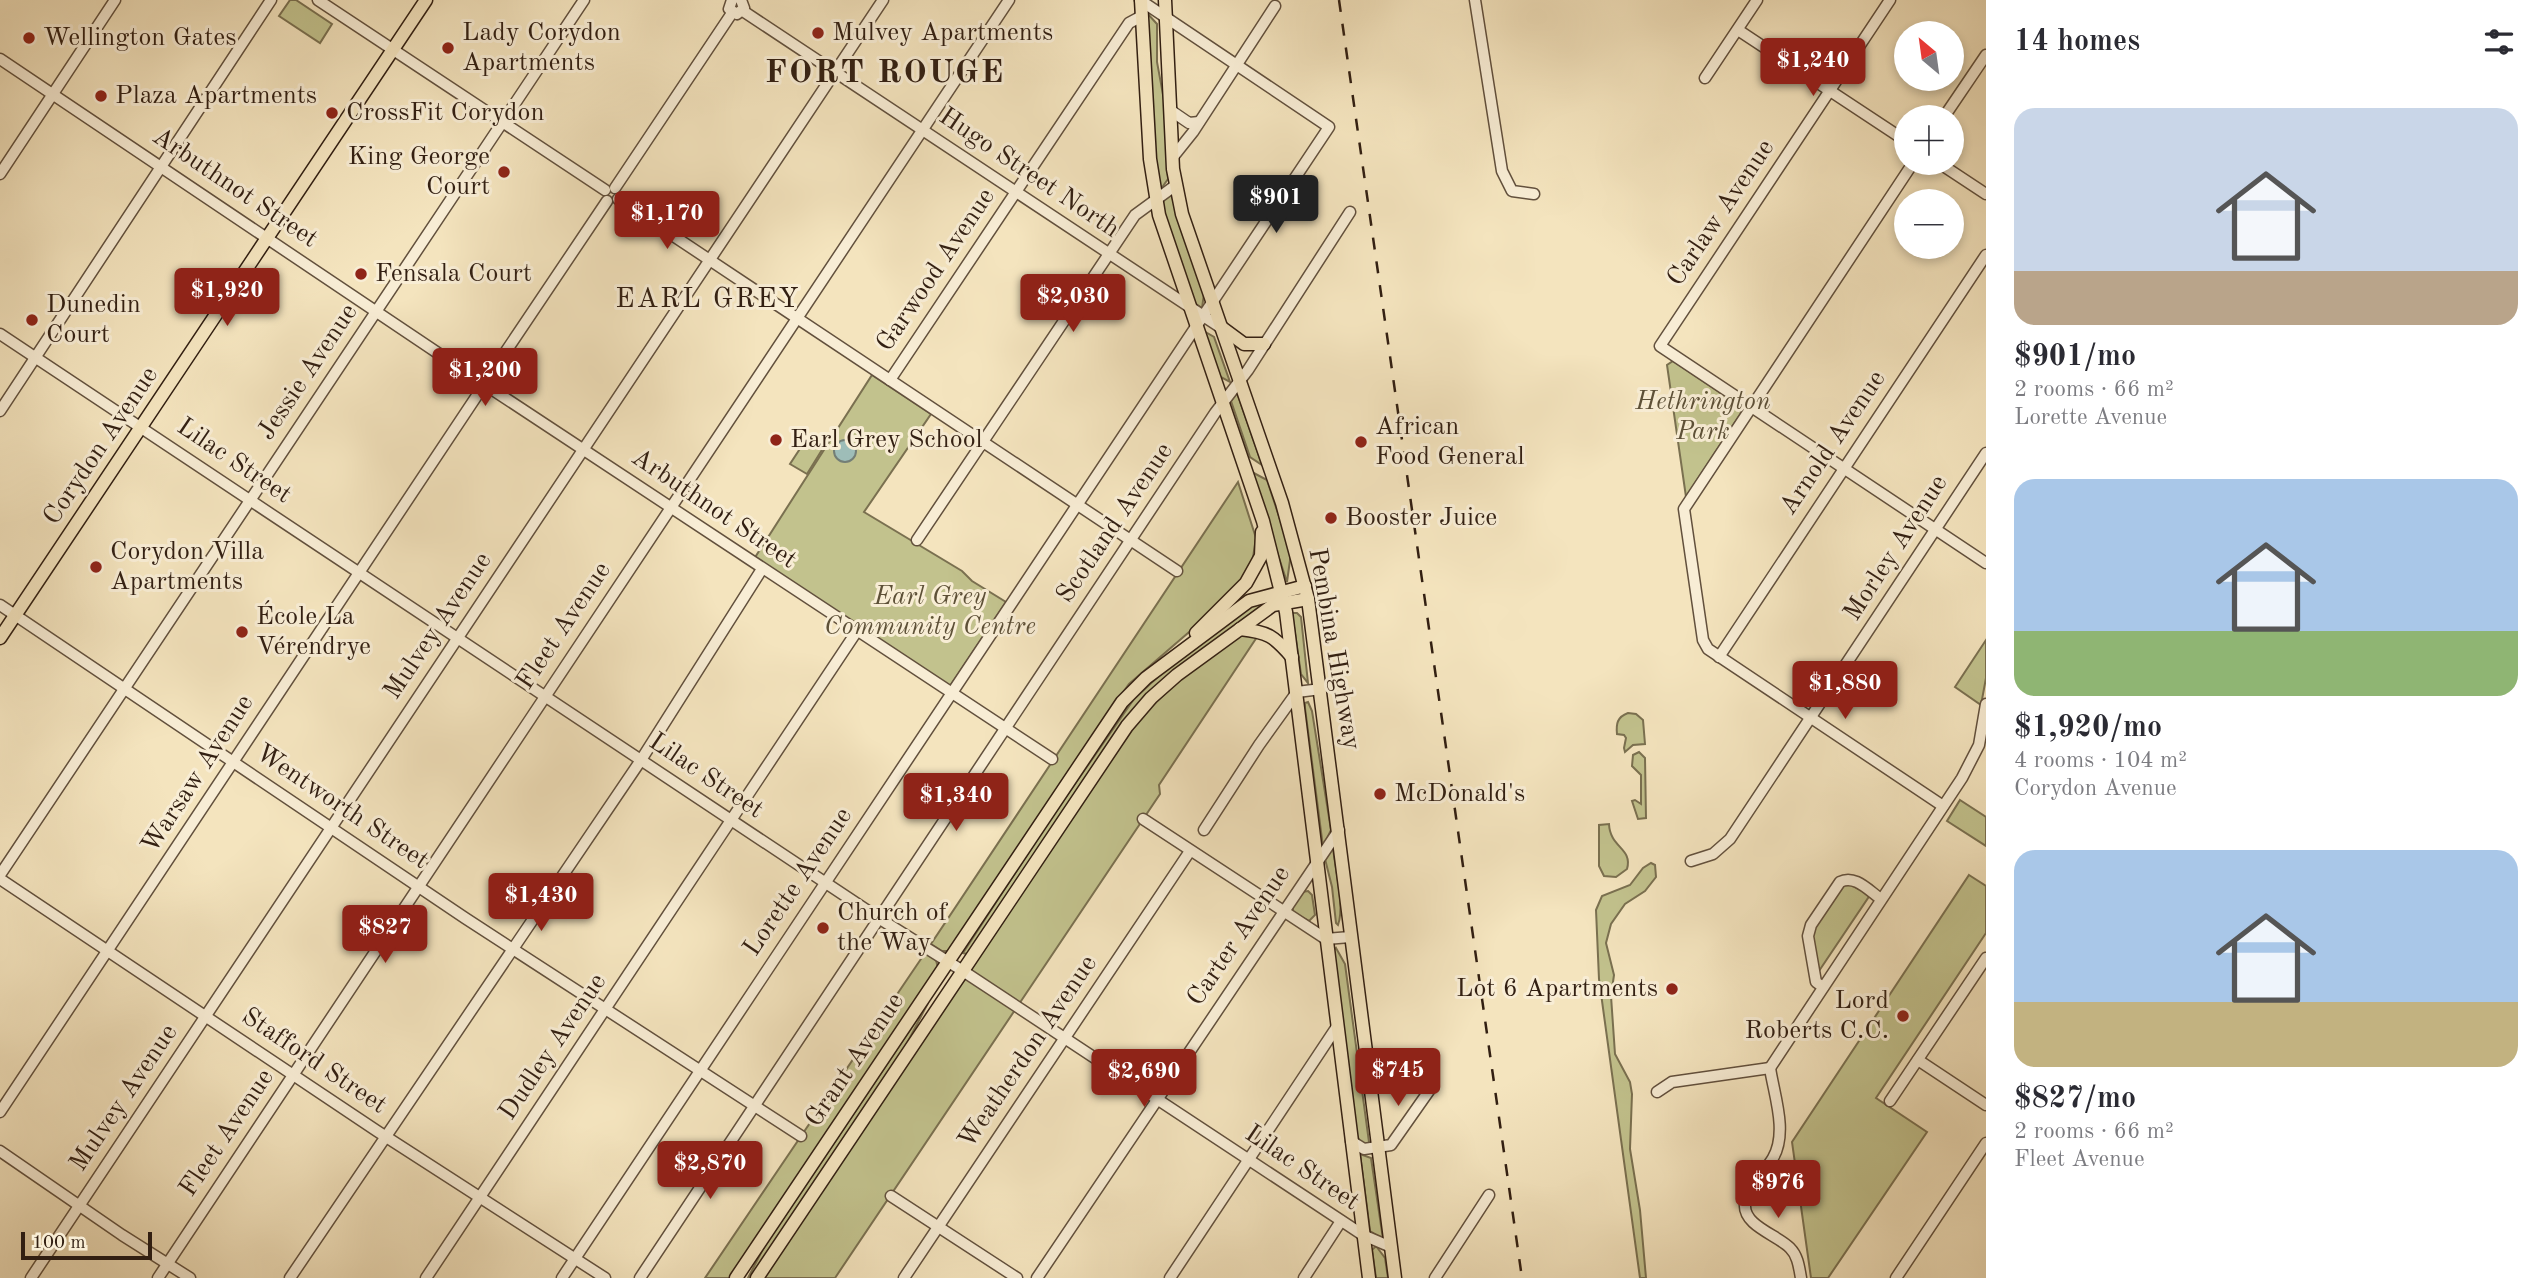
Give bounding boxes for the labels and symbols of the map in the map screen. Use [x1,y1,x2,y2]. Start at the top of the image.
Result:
place label: Lady Corydon Apartments [462,20,621,76]
place label: Mulvey Apartments [832,20,1053,46]
north arrow [1894,21,1964,91]
place label: Wellington Gates [43,25,237,51]
marker: Mulvey Apartments [810,25,826,41]
marker: Wellington Gates [21,30,37,46]
pin: $1,240 [1756,38,1870,98]
marker: Lady Corydon Apartments [440,40,456,56]
district label: FORT ROUGE [765,57,1005,90]
place label: Plaza Apartments [115,83,317,109]
marker: Plaza Apartments [93,88,109,104]
place label: CrossFit Corydon [346,100,545,126]
street label: Hugo Street North [934,103,1124,243]
marker: CrossFit Corydon [324,105,340,121]
street label: Arbuthnot Street [148,123,322,253]
street label: Carlaw Avenue [1663,135,1779,291]
place label: King George Court [348,144,490,200]
marker: King George Court [496,164,512,180]
pin: $901 [1235,176,1317,235]
street label: Garwood Avenue [872,184,1000,356]
pin: $1,170 [610,191,724,251]
place label: Fensala Court [375,261,532,287]
marker: Fensala Court [353,266,369,282]
pin: $1,920 [170,268,284,328]
pin: $2,030 [1016,274,1130,334]
district label: EARL GREY [615,286,801,314]
place label: Dunedin Court [46,292,141,348]
street label: Jessie Avenue [253,299,363,445]
marker: Dunedin Court [24,312,40,328]
pin: $1,200 [428,348,542,408]
street label: Corydon Avenue [39,363,163,529]
street label: Arnold Avenue [1775,366,1891,520]
park label: Hethrington Park [1634,389,1771,445]
street label: Lilac Street [172,413,296,509]
place label: African Food General [1375,414,1525,470]
place label: Earl Grey School [790,427,983,453]
marker: Earl Grey School [768,432,784,448]
marker: African Food General [1353,434,1369,450]
street label: Scotland Avenue [1052,438,1178,608]
street label: Arbuthnot Street [627,444,801,574]
street label: Morley Avenue [1839,470,1953,626]
place label: Booster Juice [1345,505,1497,531]
marker: Booster Juice [1323,510,1339,526]
place label: Corydon Villa Apartments [110,539,264,595]
street label: Pembina Highway [1303,546,1365,752]
street label: Mulvey Avenue [379,548,497,704]
street label: Fleet Avenue [512,558,616,694]
marker: Corydon Villa Apartments [88,559,104,575]
park label: Earl Grey Community Centre [824,584,1036,640]
place label: École La Vérendrye [256,600,371,660]
marker: École La Vérendrye [234,624,250,640]
pin: $1,880 [1788,662,1902,721]
street label: Warsaw Avenue [137,690,259,858]
street label: Lilac Street [644,728,768,824]
street label: Wentworth Street [251,740,433,874]
pin: $1,340 [899,774,1013,833]
place label: McDonald's [1394,781,1525,807]
marker: McDonald's [1372,786,1388,802]
street label: Lorette Avenue [739,803,857,961]
street label: Carter Avenue [1183,861,1295,1011]
pin: $1,430 [484,874,598,933]
place label: Church of the Way [837,900,949,956]
pin: $827 [344,906,426,965]
marker: Church of the Way [815,920,831,936]
street label: Weatherdon Avenue [954,951,1102,1153]
street label: Dudley Avenue [495,969,611,1125]
place label: Lot 6 Apartments [1456,976,1658,1002]
marker: Lot 6 Apartments [1664,981,1680,997]
street label: Grant Avenue [801,988,909,1132]
place label: Lord Roberts C.C. [1744,988,1889,1044]
street label: Stafford Street [237,1003,391,1119]
marker: Lord Roberts C.C. [1895,1008,1911,1024]
street label: Mulvey Avenue [65,1020,183,1176]
pin: $745 [1357,1048,1439,1108]
pin: $2,690 [1087,1050,1201,1109]
street label: Fleet Avenue [175,1065,279,1201]
street label: Lilac Street [1240,1120,1364,1216]
pin: $2,870 [653,1142,767,1201]
pin: $976 [1737,1160,1819,1220]
scale bar [21,1229,152,1261]

